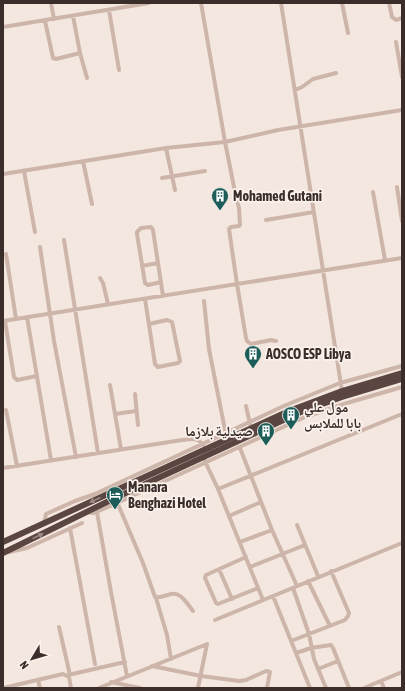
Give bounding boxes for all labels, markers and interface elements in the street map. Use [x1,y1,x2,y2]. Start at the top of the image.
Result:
building icon: Mohamed Gutani [210,186,230,211]
place label: Mohamed Gutani [233,188,322,204]
building icon: AOSCO ESP Libya [243,344,263,369]
place label: AOSCO ESP Libya [265,346,351,362]
place label: مول علي بابا للملابس [304,399,361,432]
building icon: مول علي بابا للملابس [281,405,301,430]
building icon: صيدلية بلازما [256,421,276,446]
place label: صيدلية بلازما [185,423,253,440]
place label: Manara Benghazi Hotel [128,479,206,511]
hotel icon: Manara Benghazi Hotel [105,485,125,510]
one-way arrow [89,497,100,503]
one-way arrow [32,533,44,539]
north arrow [12,639,52,679]
text: N [17,659,31,671]

